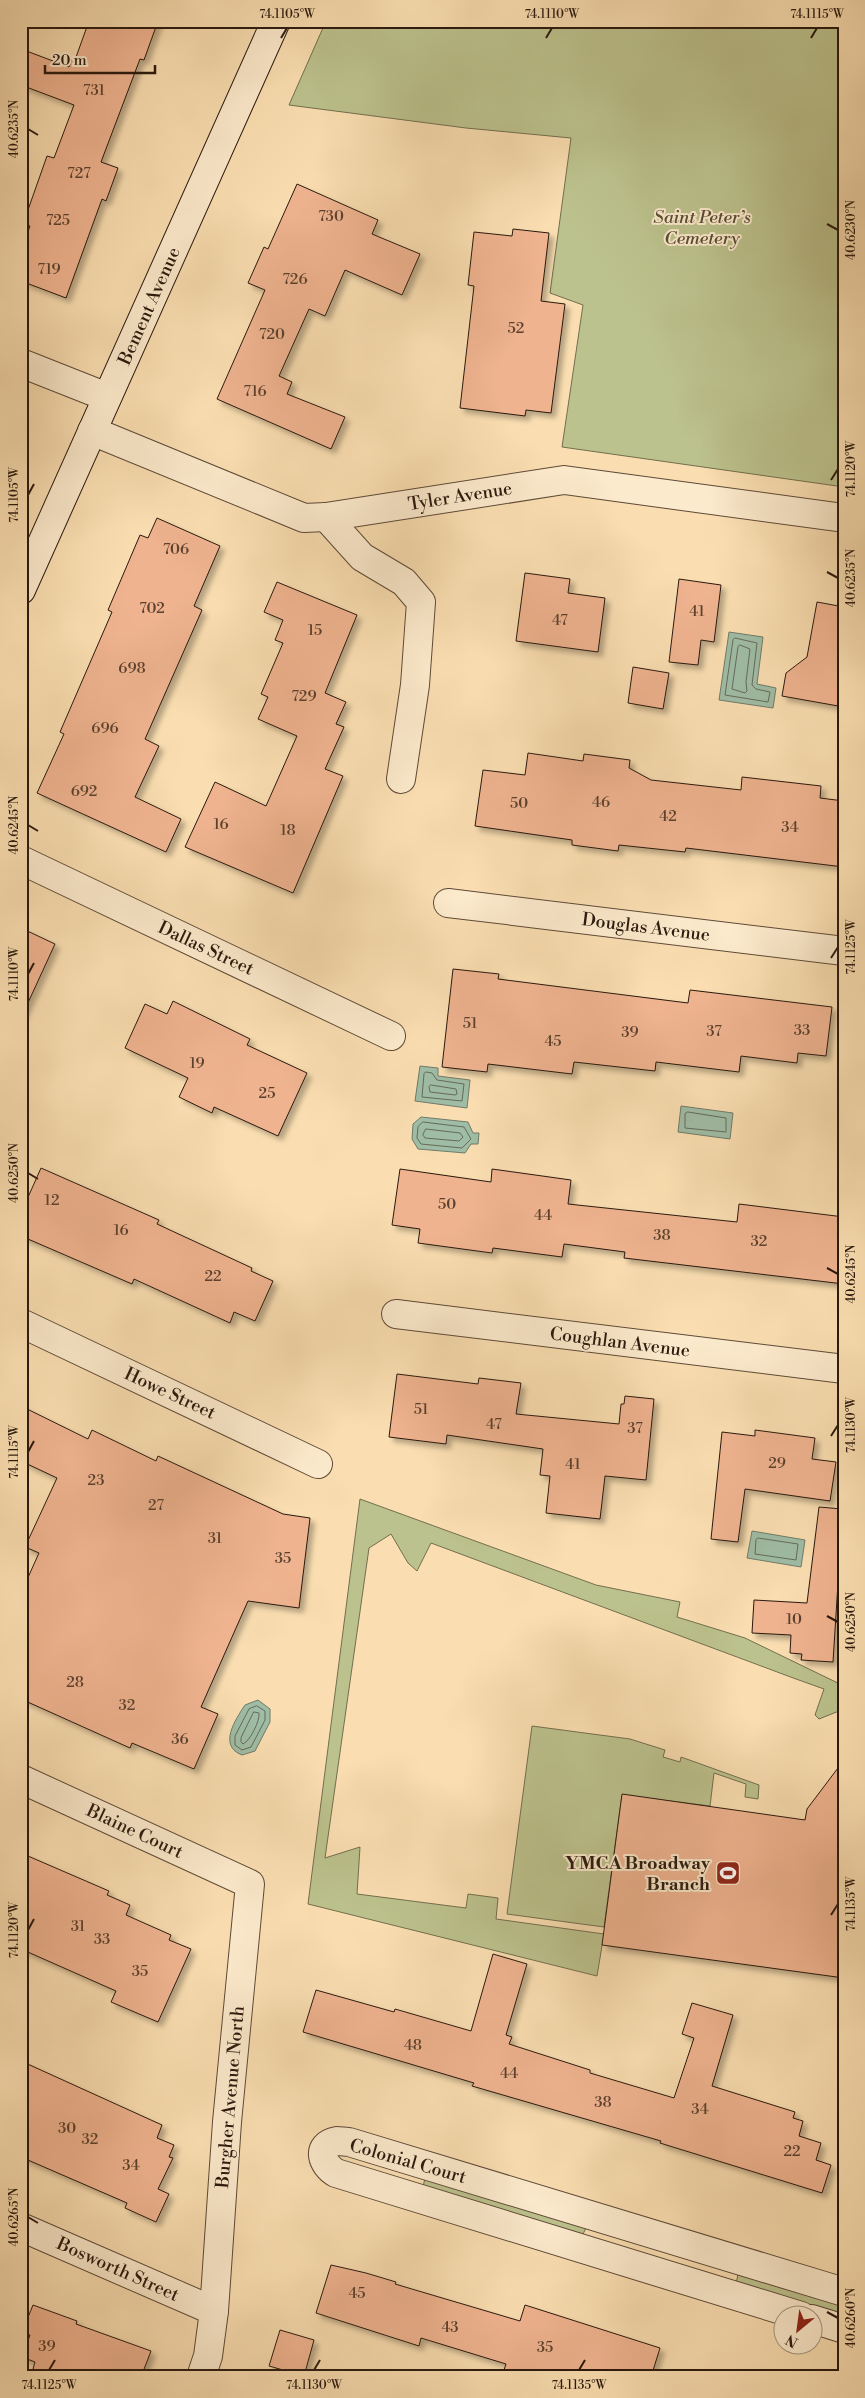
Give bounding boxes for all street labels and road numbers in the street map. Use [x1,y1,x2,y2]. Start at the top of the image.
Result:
street label: Bement Avenue [113,244,186,370]
street label: Tyler Avenue [406,477,514,516]
street label: Douglas Avenue [580,908,711,947]
street label: Dallas Street [154,916,258,981]
street label: Coughlan Avenue [549,1322,691,1363]
street label: Howe Street [120,1362,220,1425]
street label: Blaine Court [82,1799,187,1864]
street label: Burgher Avenue North [211,2005,250,2190]
street label: Colonial Court [347,2134,469,2189]
street label: Bosworth Street [52,2232,183,2307]

